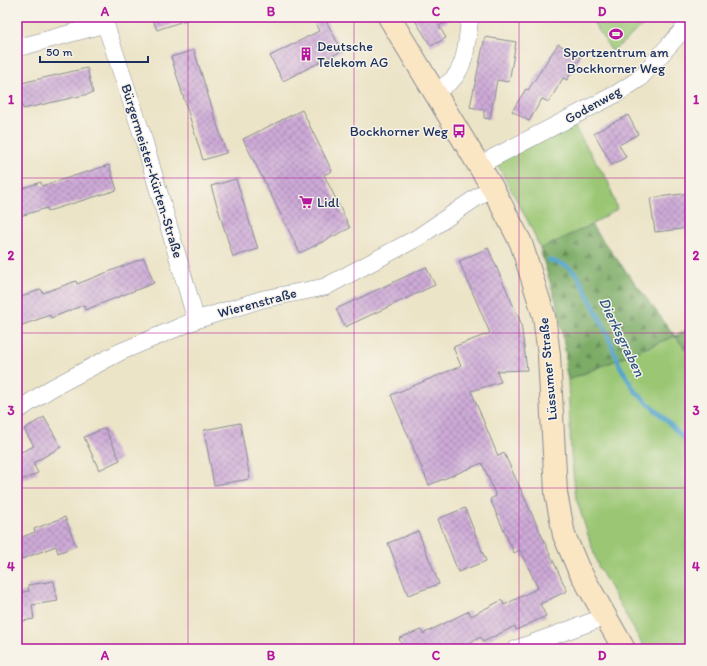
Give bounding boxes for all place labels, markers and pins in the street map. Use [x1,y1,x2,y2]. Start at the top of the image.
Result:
sports icon: Sportzentrum am Bockhorner Weg [608,26,624,42]
place label: Deutsche Telekom AG [317,38,388,71]
place label: Sportzentrum am Bockhorner Weg [563,44,669,77]
building icon: Deutsche Telekom AG [298,46,314,62]
place label: Bockhorner Weg [350,123,449,140]
bus stop icon: Bockhorner Weg [451,123,467,139]
supermarket icon: Lidl [298,194,314,210]
place label: Lidl [317,194,339,211]

